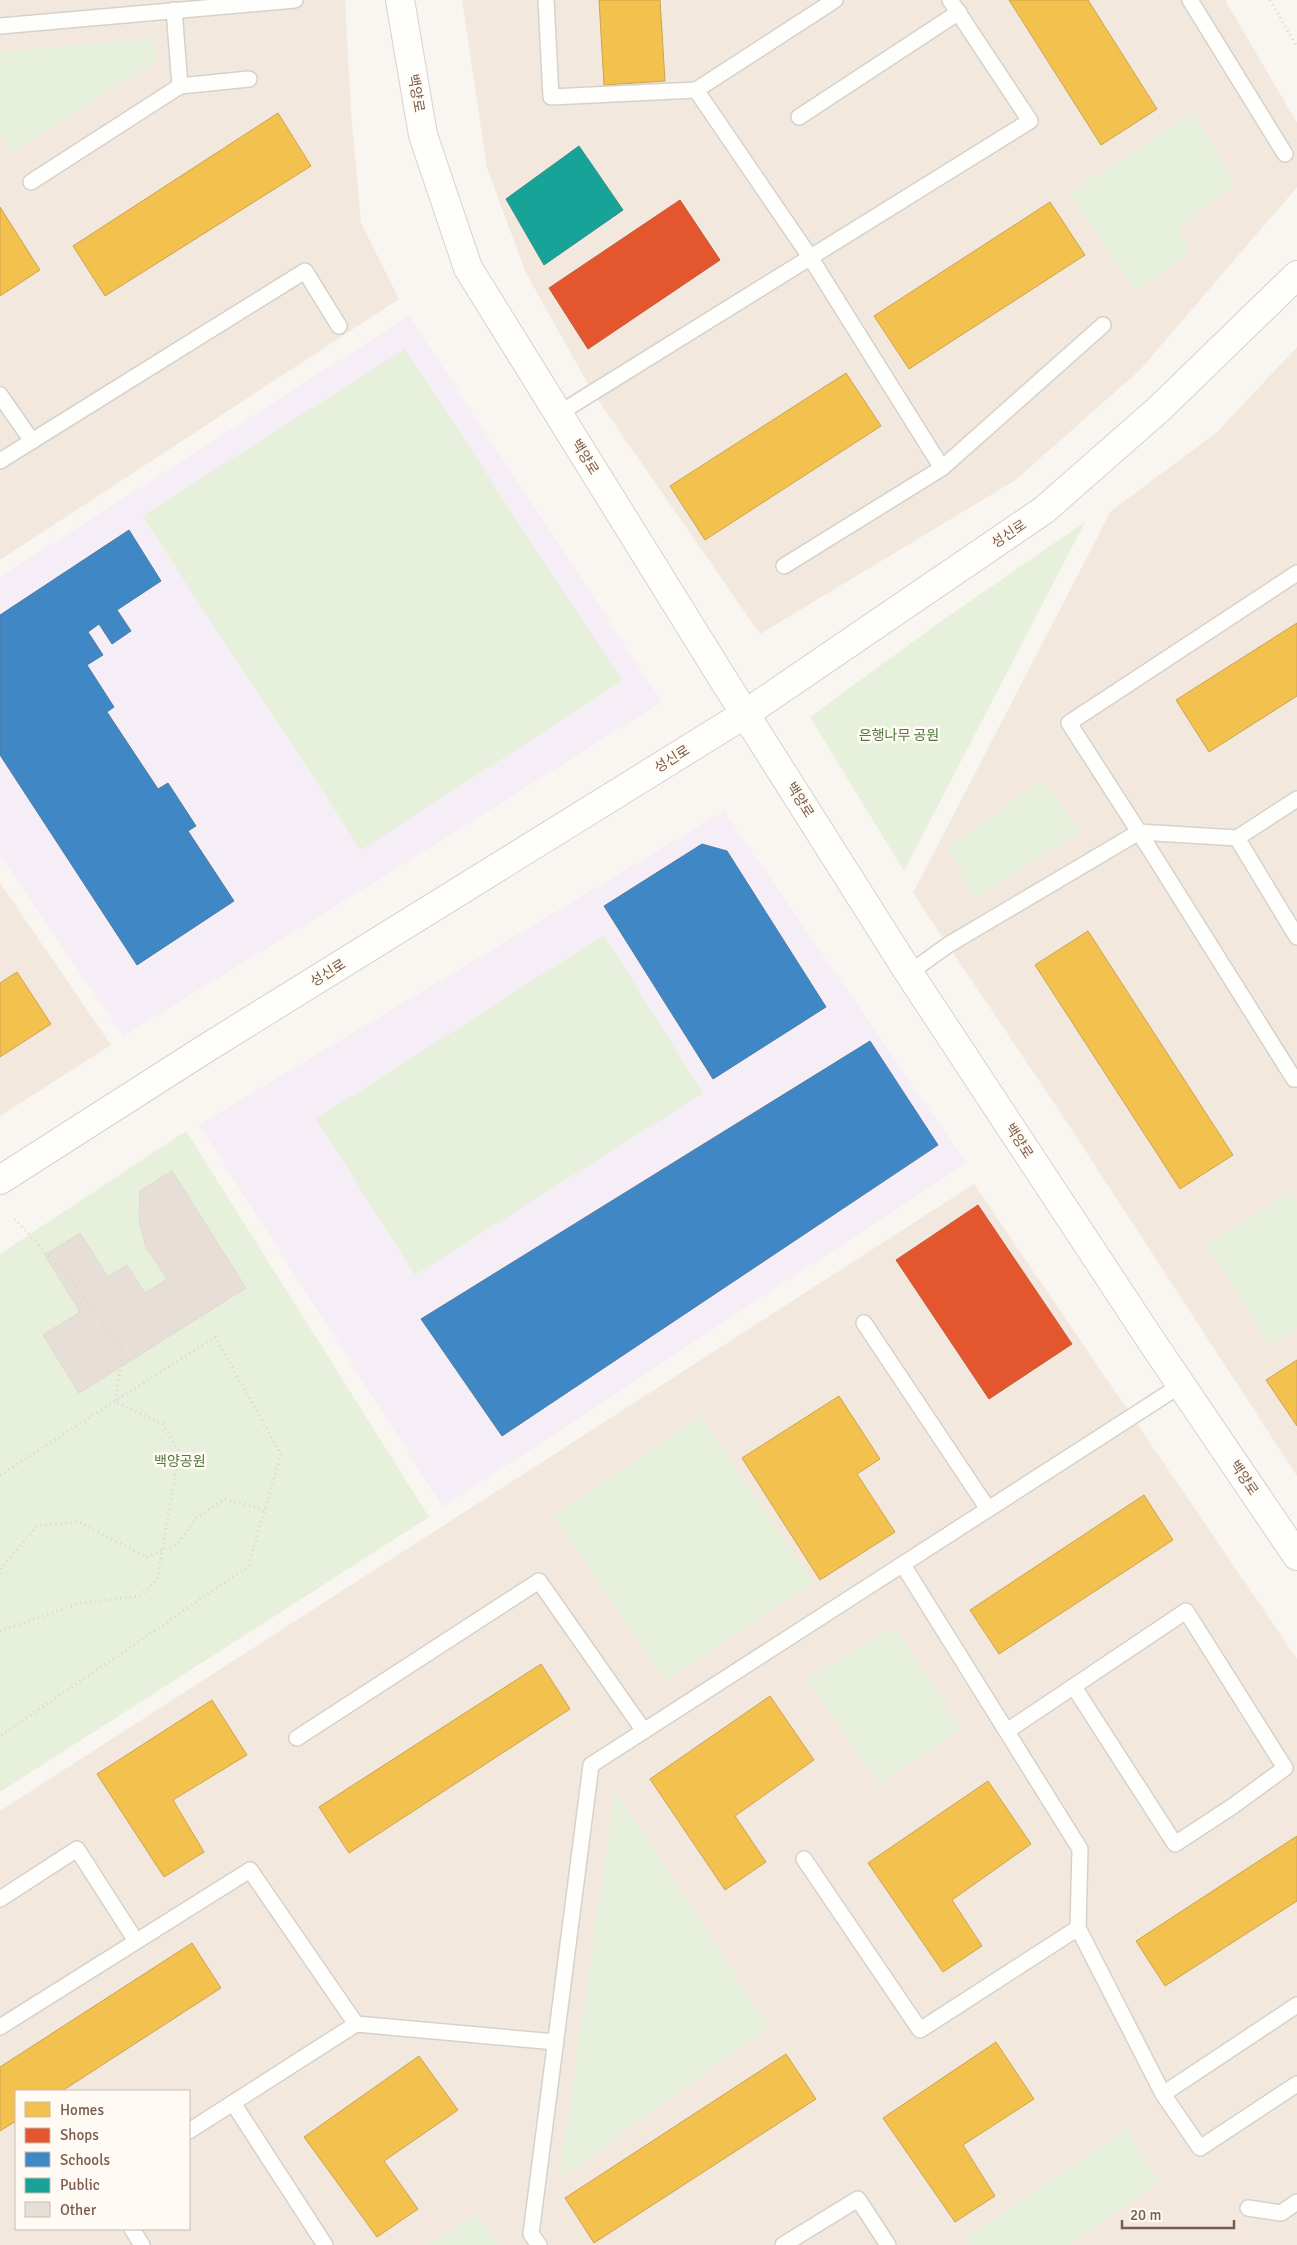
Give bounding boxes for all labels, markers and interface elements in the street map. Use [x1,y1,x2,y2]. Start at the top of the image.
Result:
street label: 백양로 [404,72,428,114]
street label: 백양로 [568,436,603,478]
street label: 성신로 [988,516,1030,552]
park label: 은행나무 공원 [859,727,939,744]
street label: 성신로 [651,741,693,776]
street label: 백양로 [783,779,818,821]
street label: 성신로 [307,955,349,990]
street label: 백양로 [1001,1120,1037,1162]
park label: 백양공원 [154,1453,206,1470]
street label: 백양로 [1226,1457,1262,1499]
legend [15,2090,190,2230]
text: Homes [60,2101,104,2119]
text: Shops [60,2126,99,2144]
text: Schools [60,2151,111,2169]
text: Public [60,2176,100,2194]
scale bar [1122,2198,1234,2230]
text: Other [60,2201,97,2219]
text: 20 m [1130,2206,1161,2224]

